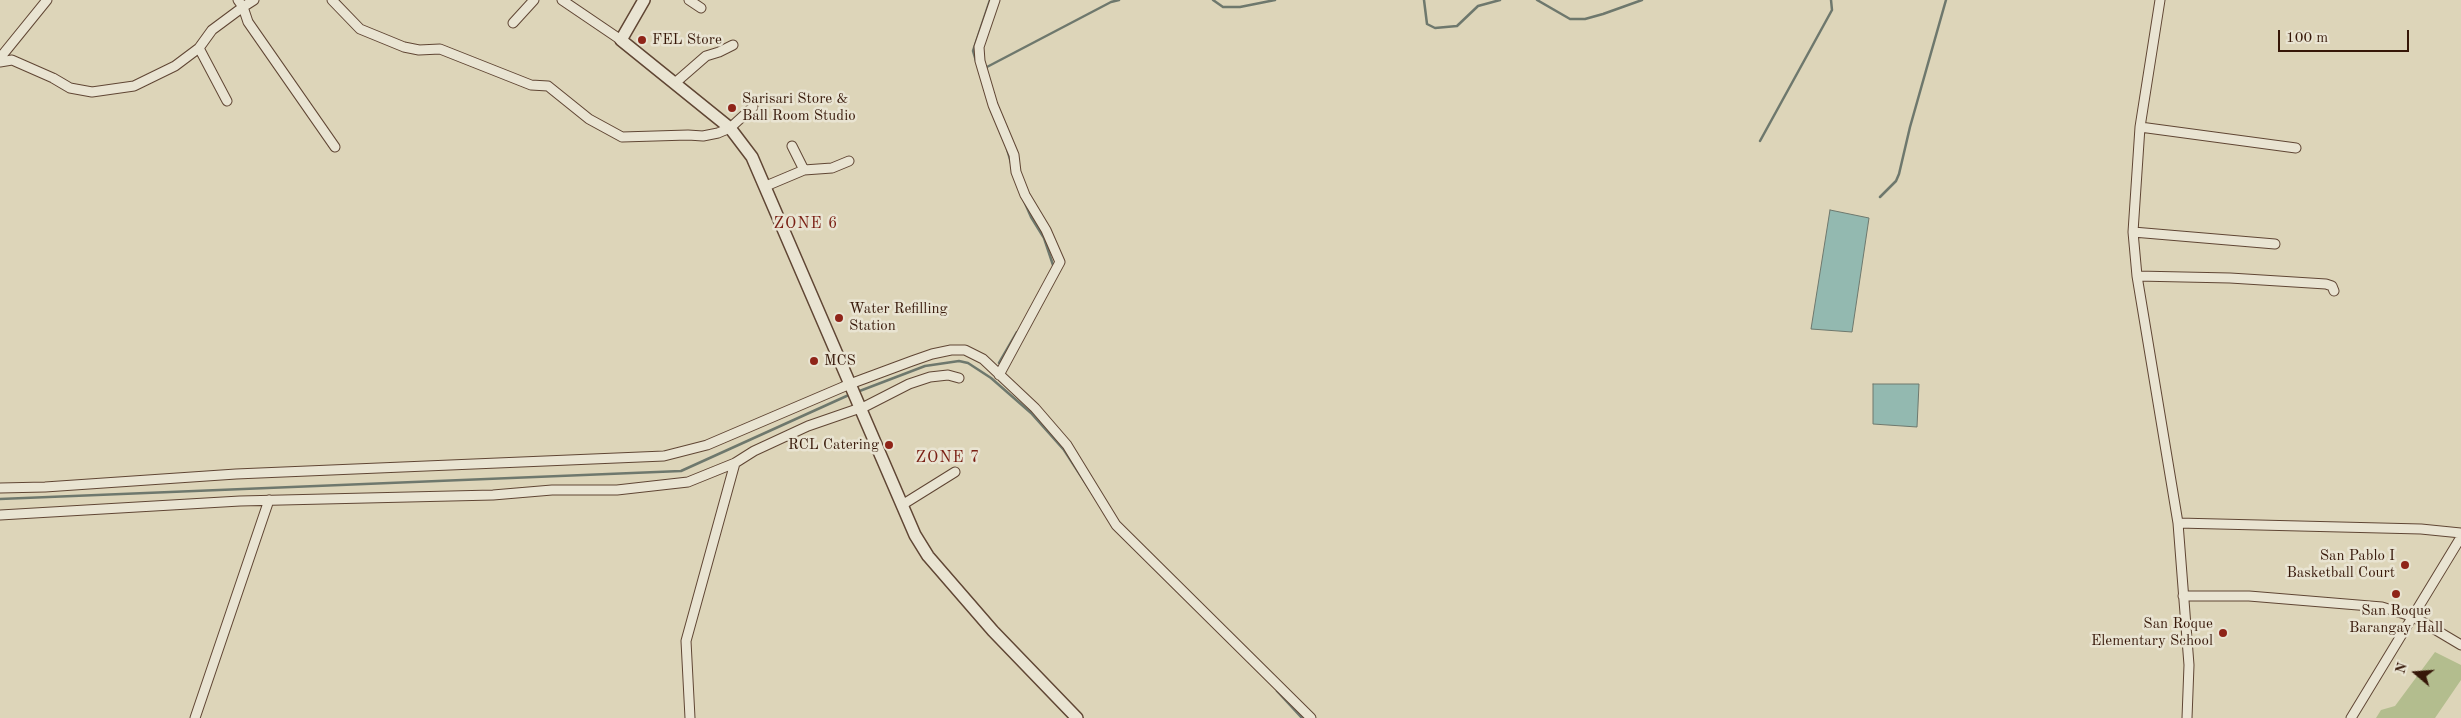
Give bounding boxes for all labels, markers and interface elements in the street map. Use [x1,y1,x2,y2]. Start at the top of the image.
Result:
scale bar [2281,20,2412,52]
place label: FEL Store [652,31,722,49]
text: 100 m [2286,31,2328,46]
marker: FEL Store [636,34,648,46]
place label: Sarisari Store & Ball Room Studio [742,90,856,125]
marker: Sarisari Store & Ball Room Studio [726,102,738,114]
district label: ZONE 6 [773,214,839,234]
place label: Water Refilling Station [849,300,948,335]
marker: Water Refilling Station [833,312,845,324]
place label: MCS [824,352,856,370]
marker: MCS [808,355,820,367]
place label: RCL Catering [788,436,879,454]
marker: RCL Catering [883,439,895,451]
district label: ZONE 7 [915,448,981,468]
place label: San Pablo I Basketball Court [2286,547,2395,582]
marker: San Pablo I Basketball Court [2399,559,2411,571]
marker: San Roque Barangay Hall [2390,588,2402,600]
place label: San Roque Barangay Hall [2349,602,2443,637]
place label: San Roque Elementary School [2091,615,2213,650]
marker: San Roque Elementary School [2217,627,2229,639]
north arrow [2391,648,2441,698]
text: N [2393,661,2410,676]

